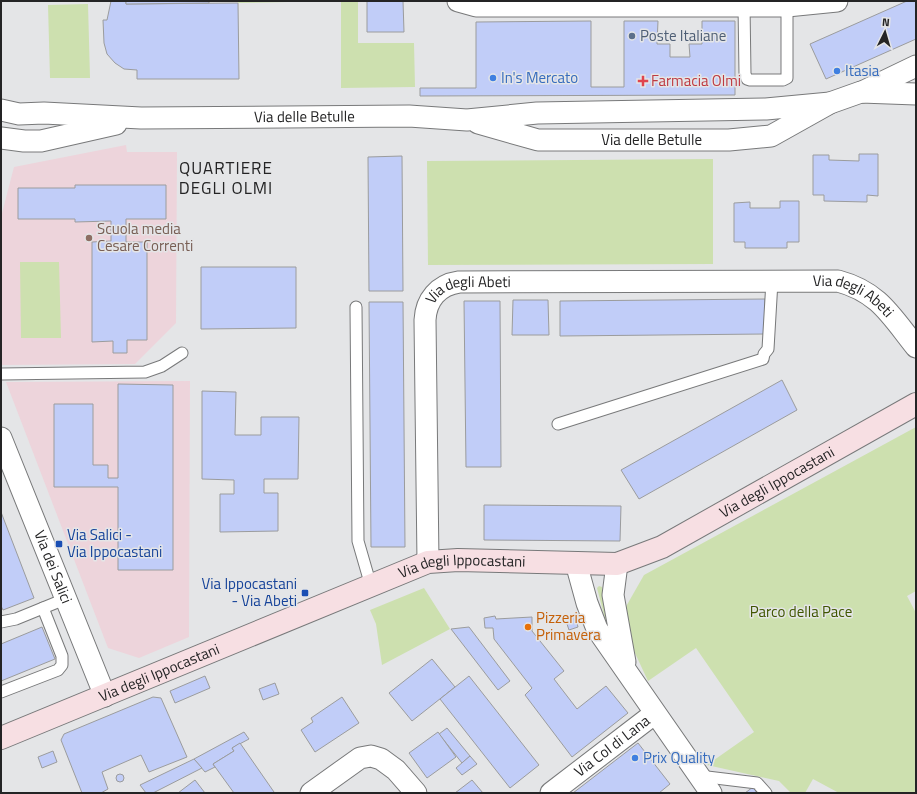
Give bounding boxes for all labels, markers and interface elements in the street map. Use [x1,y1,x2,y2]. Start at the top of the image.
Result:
north arrow [865,12,905,52]
text: N [881,14,890,30]
place label: Poste Italiane [640,24,726,47]
marker: Poste Italiane [627,31,637,41]
place label: Itasia [845,59,880,82]
place label: In's Mercato [501,66,578,89]
marker: Itasia [832,66,842,76]
place label: Farmacia Olmi [651,69,741,92]
marker: In's Mercato [488,73,498,83]
marker: Farmacia Olmi [638,76,648,86]
street label: Via delle Betulle [254,104,355,128]
street label: Via delle Betulle [601,128,702,151]
district label: QUARTIERE DEGLI OLMI [179,155,273,201]
place label: Scuola media Cesare Correnti [97,217,193,257]
marker: Scuola media Cesare Correnti [84,233,94,243]
street label: Via degli Abeti [813,269,900,322]
street label: Via degli Abeti [419,270,511,308]
street label: Via degli Ippocastani [715,440,838,523]
place label: Via Salici - Via Ippocastani [67,523,162,563]
street label: Via dei Salici [28,527,79,607]
marker: Via Salici - Via Ippocastani [54,539,64,549]
street label: Via degli Ippocastani [395,548,526,584]
place label: Via Ippocastani - Via Abeti [202,572,297,612]
marker: Via Ippocastani - Via Abeti [300,588,310,598]
park label: Parco della Pace [750,600,852,623]
place label: Pizzeria Primavera [536,606,601,646]
marker: Pizzeria Primavera [523,622,533,632]
street label: Via degli Ippocastani [95,637,223,708]
street label: Via Col di Lana [569,709,655,782]
place label: Prix Quality [643,746,715,769]
marker: Prix Quality [630,753,640,763]

